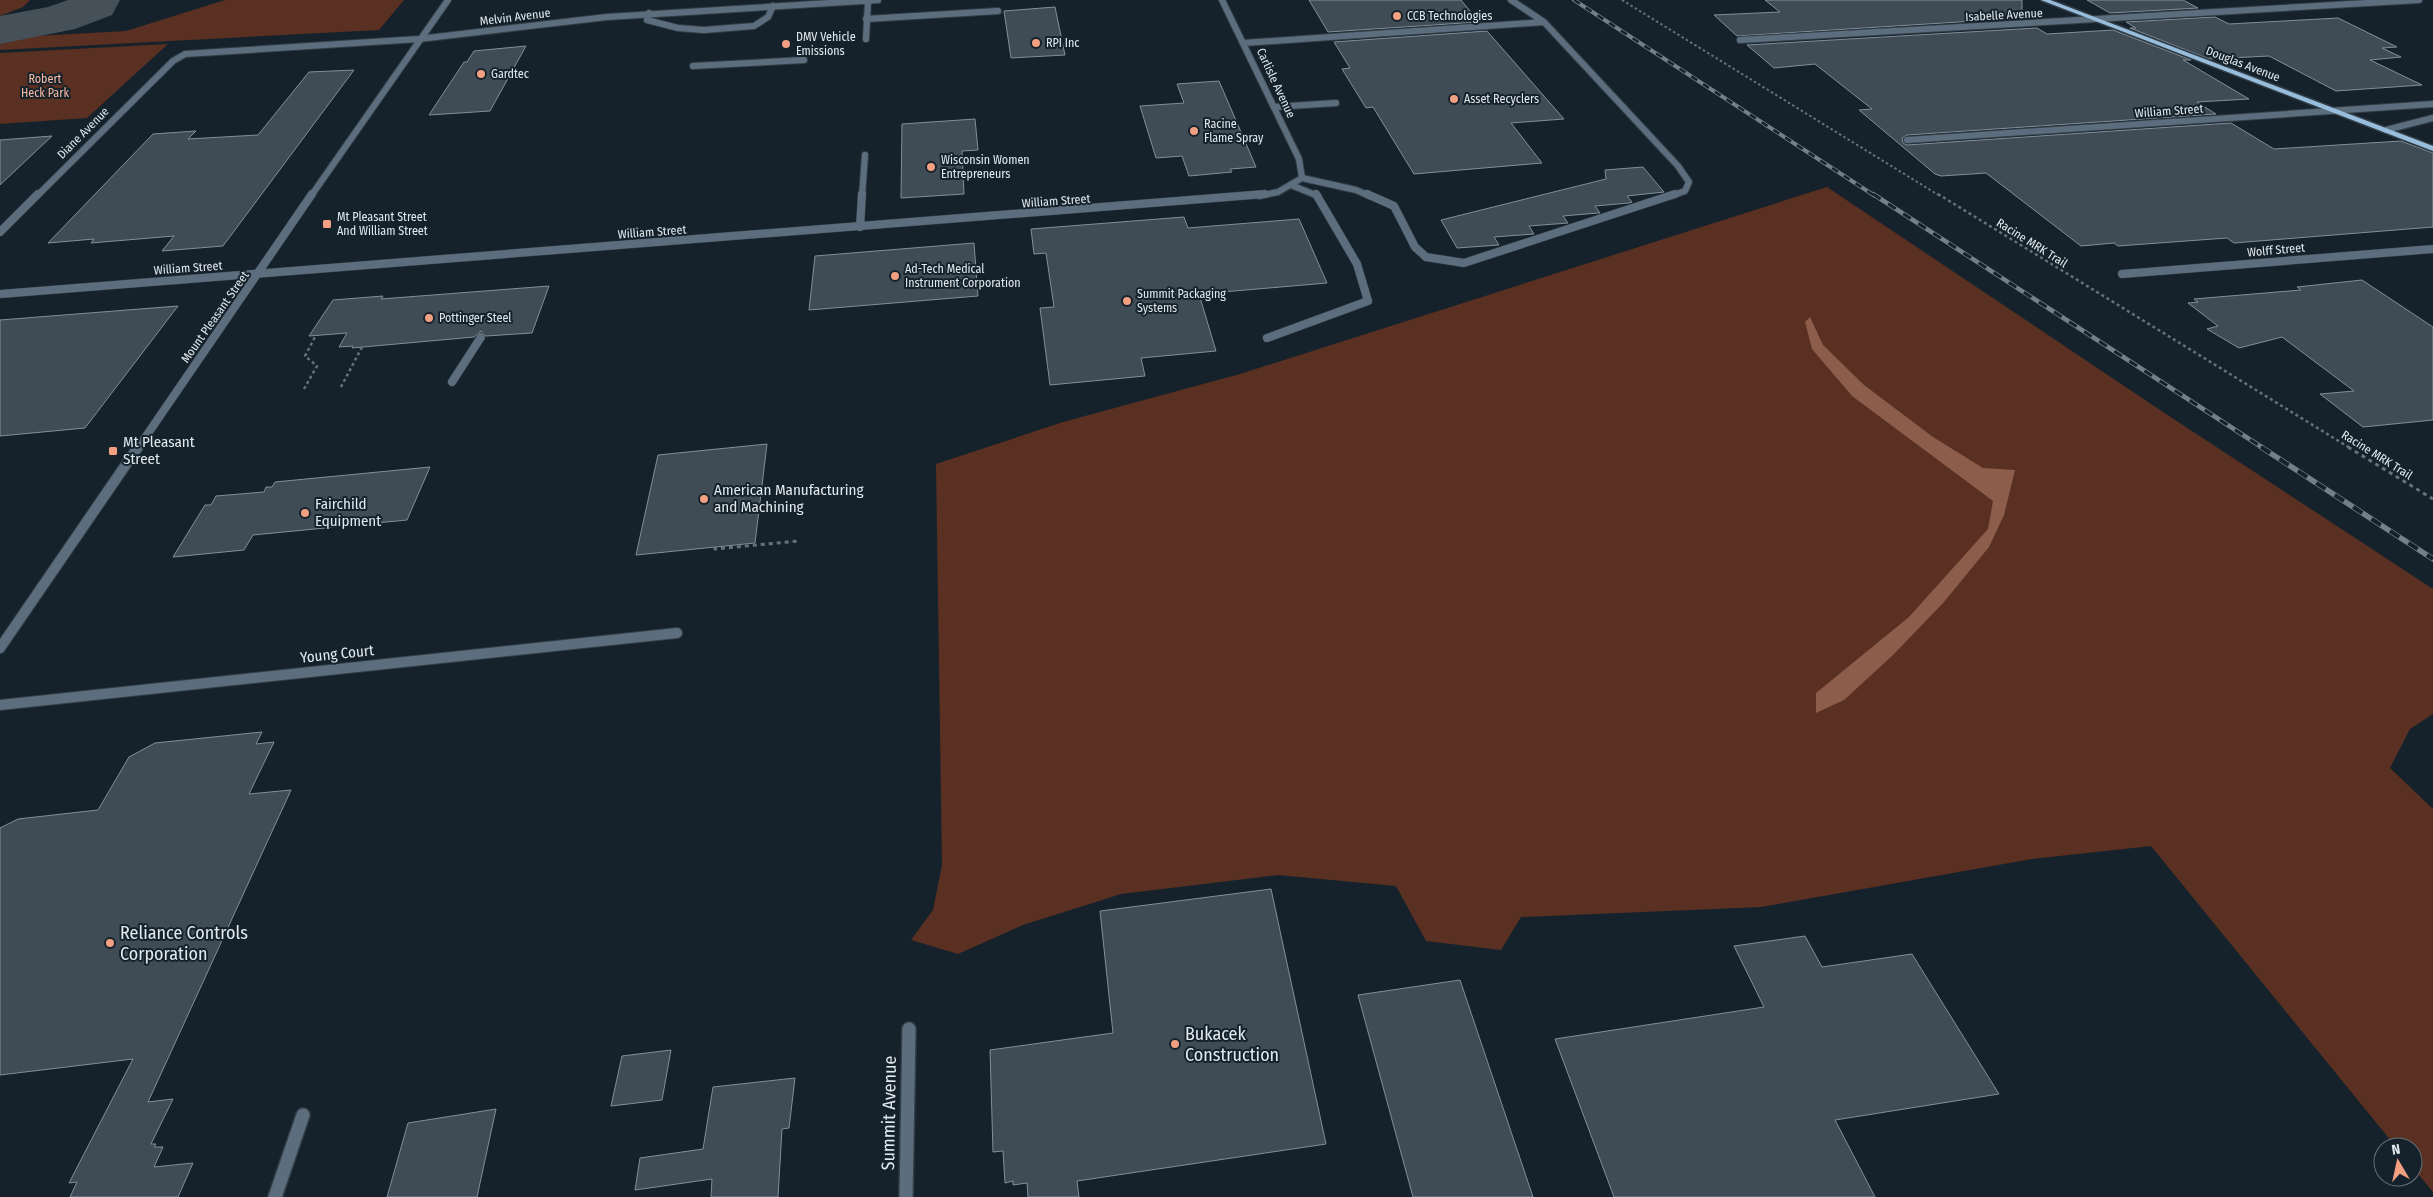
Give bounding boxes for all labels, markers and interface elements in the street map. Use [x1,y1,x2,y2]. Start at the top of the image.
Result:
street label: Melvin Avenue [479,6,551,28]
street label: Isabelle Avenue [1965,6,2043,24]
place label: CCB Technologies [1407,9,1492,23]
marker: CCB Technologies [1391,10,1403,22]
place label: DMV Vehicle Emissions [796,30,856,58]
place label: RPI Inc [1046,36,1079,50]
marker: RPI Inc [1030,37,1042,49]
marker: DMV Vehicle Emissions [780,38,792,50]
street label: Douglas Avenue [2204,43,2282,85]
street label: Carlisle Avenue [1254,46,1298,120]
place label: Gardtec [491,67,529,81]
marker: Gardtec [475,68,487,80]
park label: Robert Heck Park [21,72,69,100]
place label: Asset Recyclers [1464,92,1539,106]
marker: Asset Recyclers [1448,93,1460,105]
street label: William Street [2134,102,2204,120]
street label: Diane Avenue [54,104,112,162]
place label: Racine Flame Spray [1204,117,1264,145]
marker: Racine Flame Spray [1188,125,1200,137]
place label: Wisconsin Women Entrepreneurs [941,153,1030,181]
marker: Wisconsin Women Entrepreneurs [925,161,937,173]
street label: William Street [1021,192,1091,210]
place label: Mt Pleasant Street And William Street [337,210,428,238]
street label: Racine MRK Trail [1994,216,2070,270]
marker: Mt Pleasant Street And William Street [321,218,333,230]
street label: William Street [617,223,687,241]
street label: Wolff Street [2246,240,2306,260]
street label: William Street [153,259,223,277]
place label: Ad-Tech Medical Instrument Corporation [905,262,1021,290]
street label: Mount Pleasant Street [178,268,252,365]
marker: Ad-Tech Medical Instrument Corporation [889,270,901,282]
place label: Summit Packaging Systems [1137,287,1226,315]
marker: Summit Packaging Systems [1121,295,1133,307]
place label: Pottinger Steel [439,311,512,325]
marker: Pottinger Steel [423,312,435,324]
street label: Racine MRK Trail [2339,428,2415,482]
place label: Mt Pleasant Street [123,433,195,468]
marker: Mt Pleasant Street [107,445,119,457]
place label: American Manufacturing and Machining [714,481,863,516]
marker: American Manufacturing and Machining [698,493,710,505]
place label: Fairchild Equipment [315,495,381,530]
marker: Fairchild Equipment [299,507,311,519]
street label: Young Court [299,641,375,667]
place label: Reliance Controls Corporation [120,922,248,965]
marker: Reliance Controls Corporation [104,937,116,949]
place label: Bukacek Construction [1185,1023,1279,1066]
marker: Bukacek Construction [1169,1038,1181,1050]
street label: Summit Avenue [877,1055,901,1171]
north arrow [2373,1137,2423,1187]
text: N [2391,1141,2402,1159]

